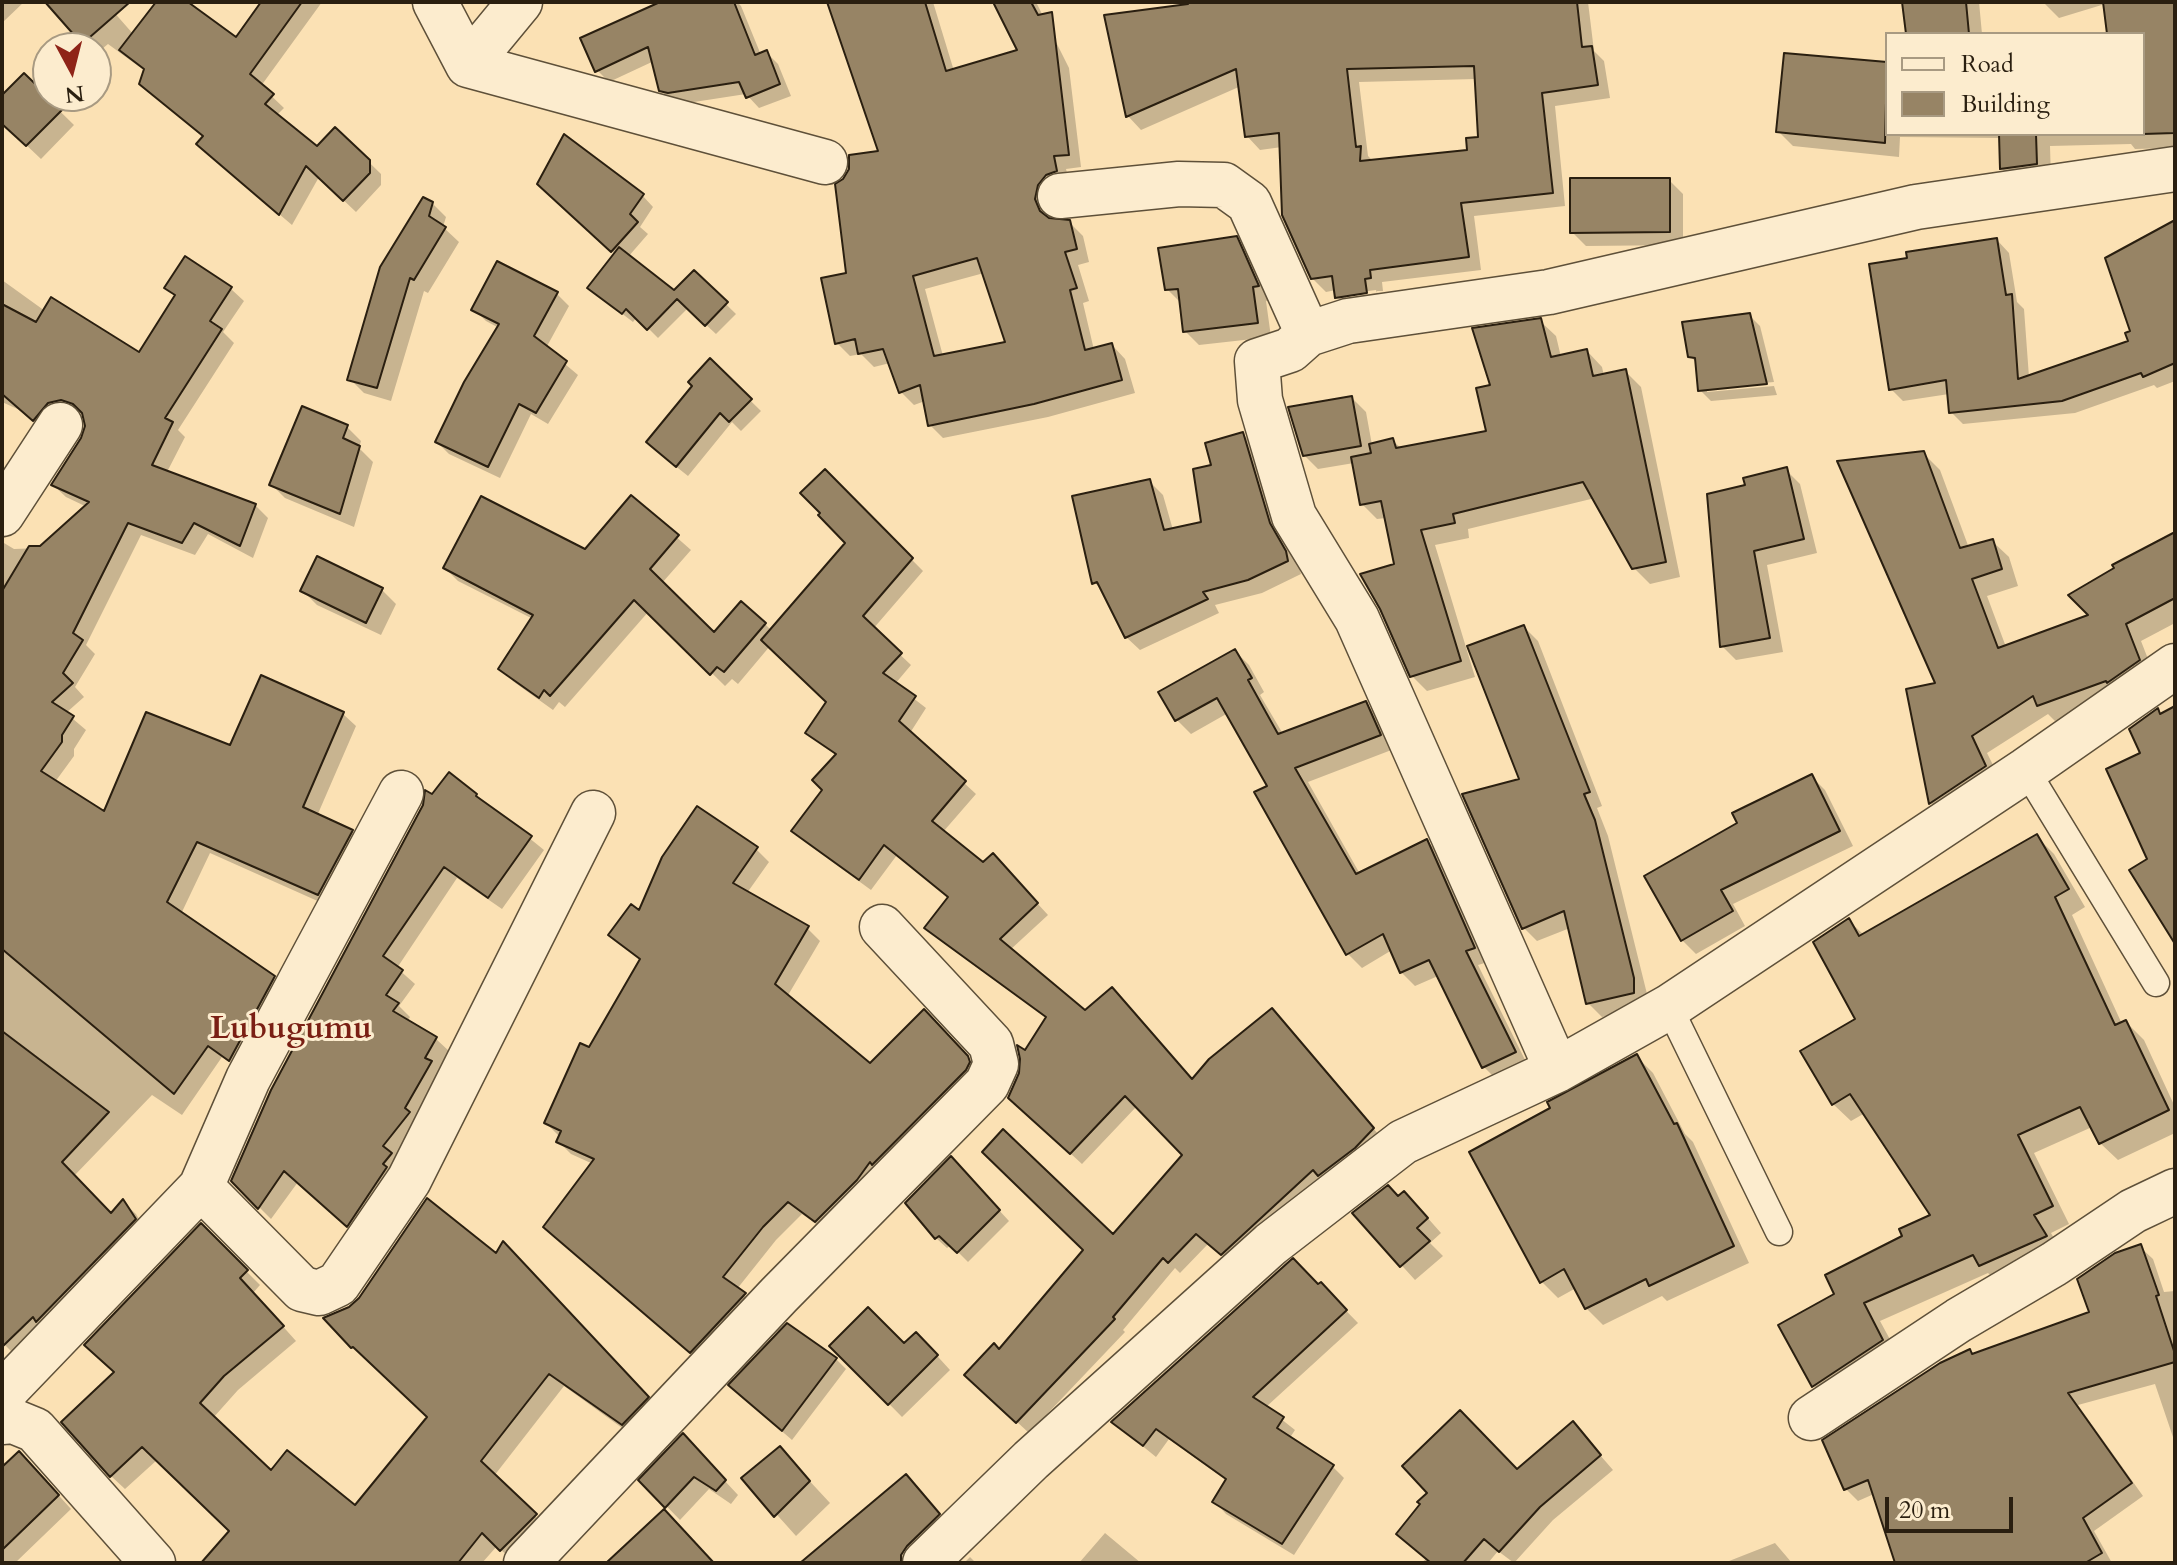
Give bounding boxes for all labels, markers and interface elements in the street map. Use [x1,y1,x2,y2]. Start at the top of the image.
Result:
north arrow [32,32,112,112]
legend [1885,32,2145,136]
text: Road [1961,48,2014,81]
text: N [63,78,86,110]
text: Building [1961,88,2050,121]
district label: Lubugumu [210,1012,372,1050]
scale bar [1889,1481,2017,1531]
text: 20 m [1899,1494,1950,1527]

